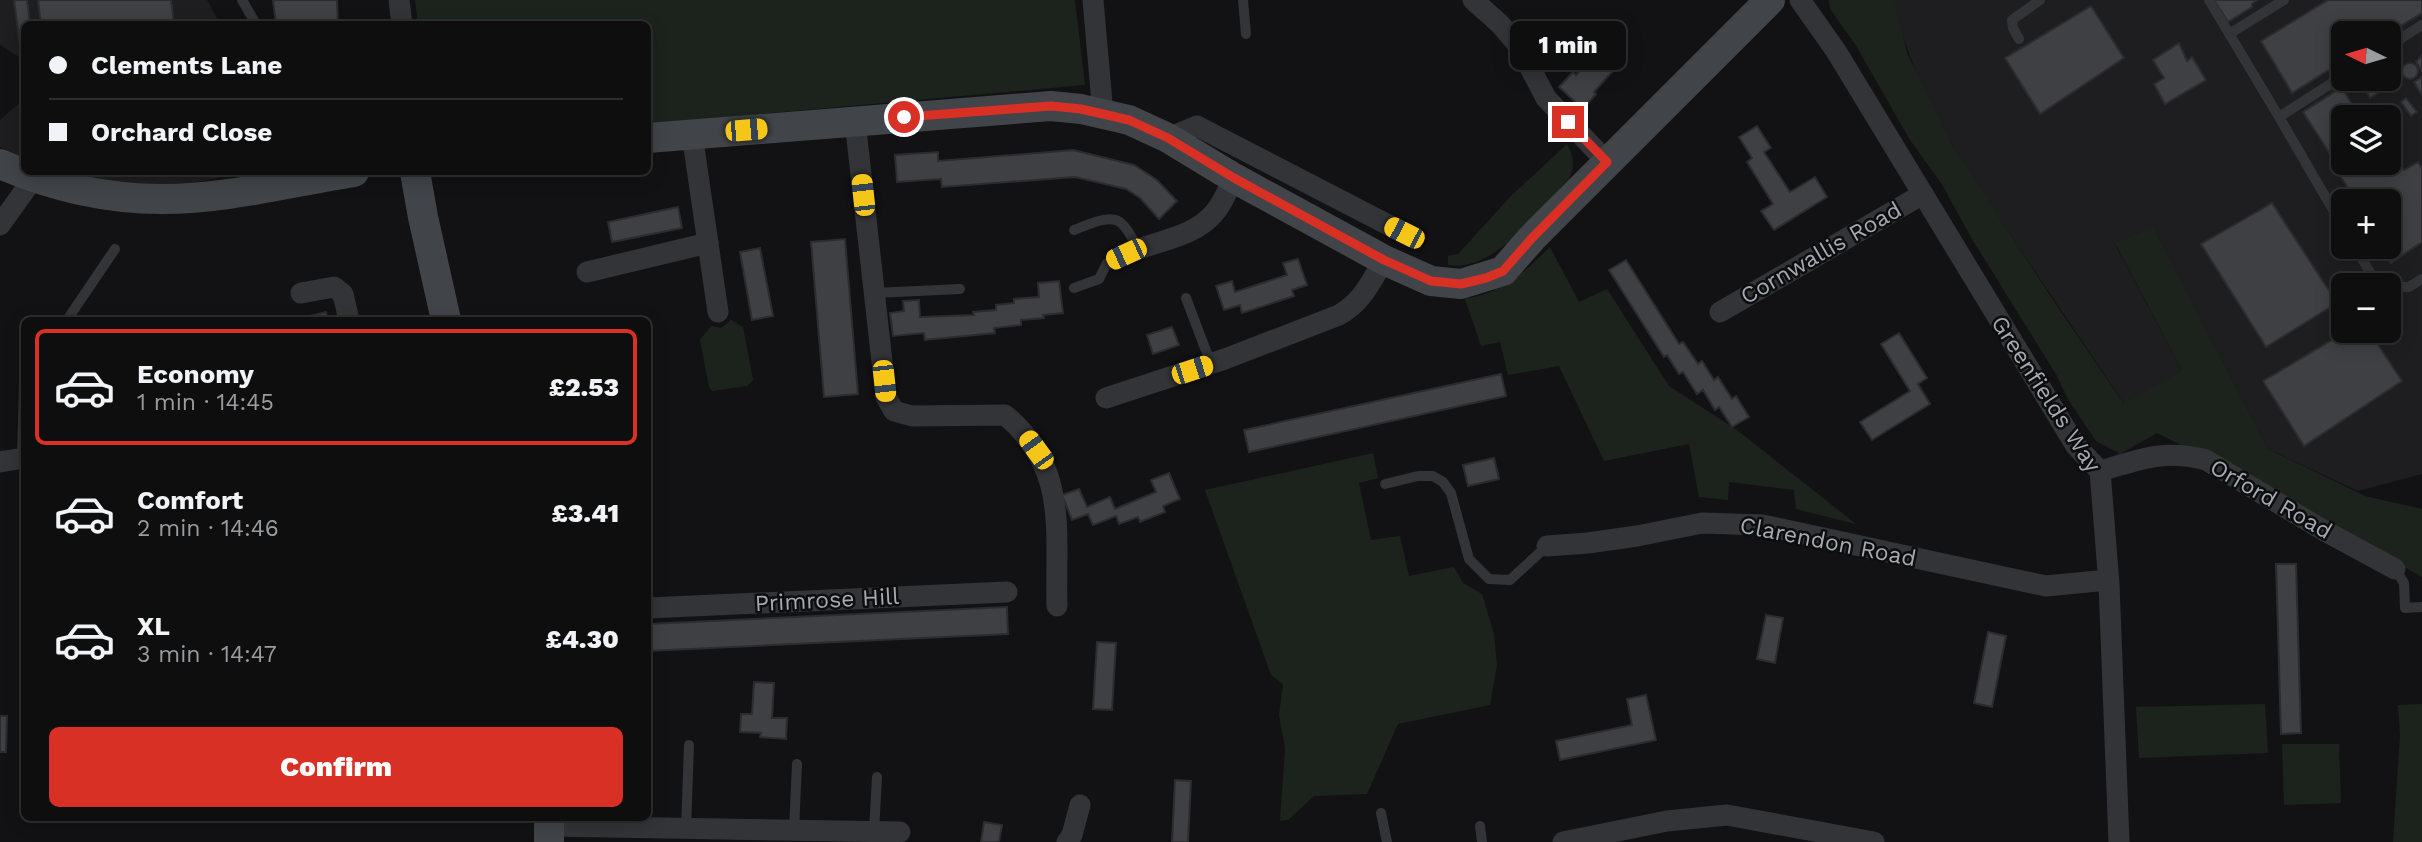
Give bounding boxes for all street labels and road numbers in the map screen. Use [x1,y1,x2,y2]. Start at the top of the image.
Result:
street label: Cornwallis Road [1736,196,1906,310]
street label: Greenfields Way [1985,311,2107,477]
street label: Orford Road [2205,453,2337,545]
street label: Clarendon Road [1738,512,1918,572]
street label: Primrose Hill [754,583,900,617]

